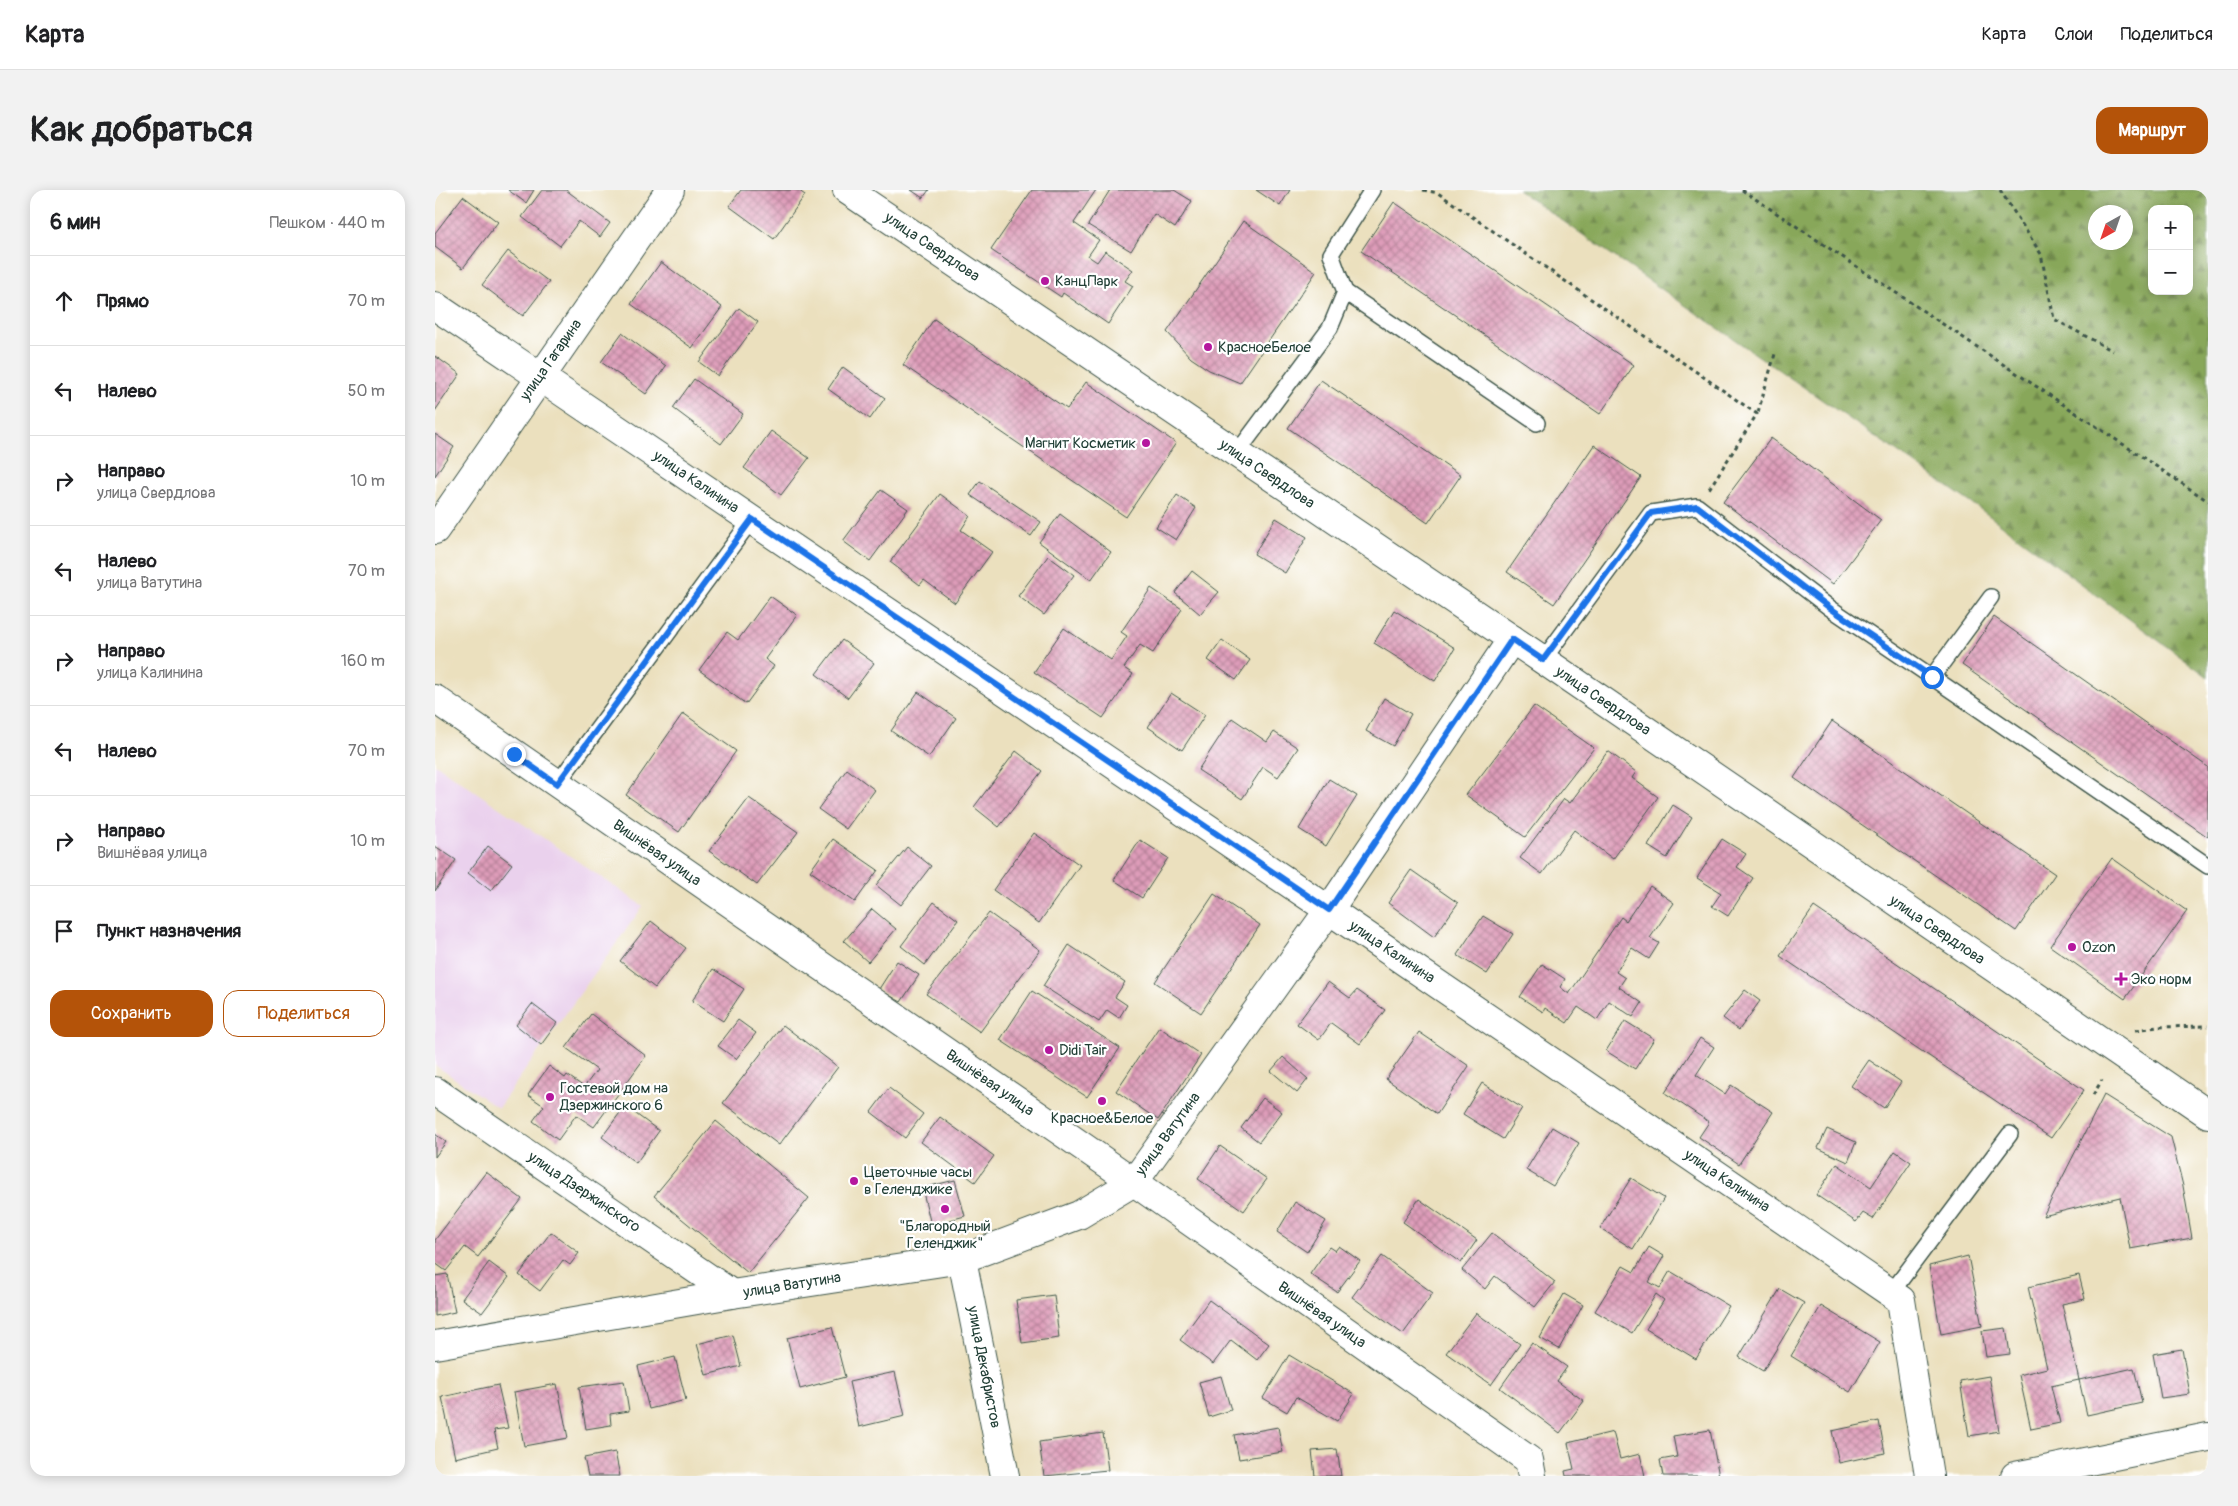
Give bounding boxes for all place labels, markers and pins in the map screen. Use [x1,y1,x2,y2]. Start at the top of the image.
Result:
place label: КанцПарк [1055,272,1119,291]
marker: КанцПарк [1039,275,1051,287]
place label: КрасноеБелое [1218,338,1312,357]
marker: КрасноеБелое [1202,341,1214,353]
place label: Магнит Косметик [1025,434,1136,453]
marker: Магнит Косметик [1140,437,1152,449]
place label: Ozon [2082,938,2116,957]
marker: Ozon [2066,941,2078,953]
place label: Эко норм [2131,970,2192,989]
marker: Эко норм [2115,973,2127,985]
place label: Didi Tair [1059,1041,1107,1060]
marker: Didi Tair [1043,1044,1055,1056]
place label: Гостевой дом на Дзержинского 6 [559,1079,668,1115]
marker: Гостевой дом на Дзержинского 6 [544,1091,556,1103]
marker: Красное&Белое [1096,1095,1108,1107]
place label: Красное&Белое [1051,1109,1154,1128]
place label: Цветочные часы в Геленджике [864,1163,972,1199]
marker: Цветочные часы в Геленджике [848,1175,860,1187]
marker: "Благородный Геленджик" [939,1203,951,1215]
place label: "Благородный Геленджик" [899,1217,991,1253]

